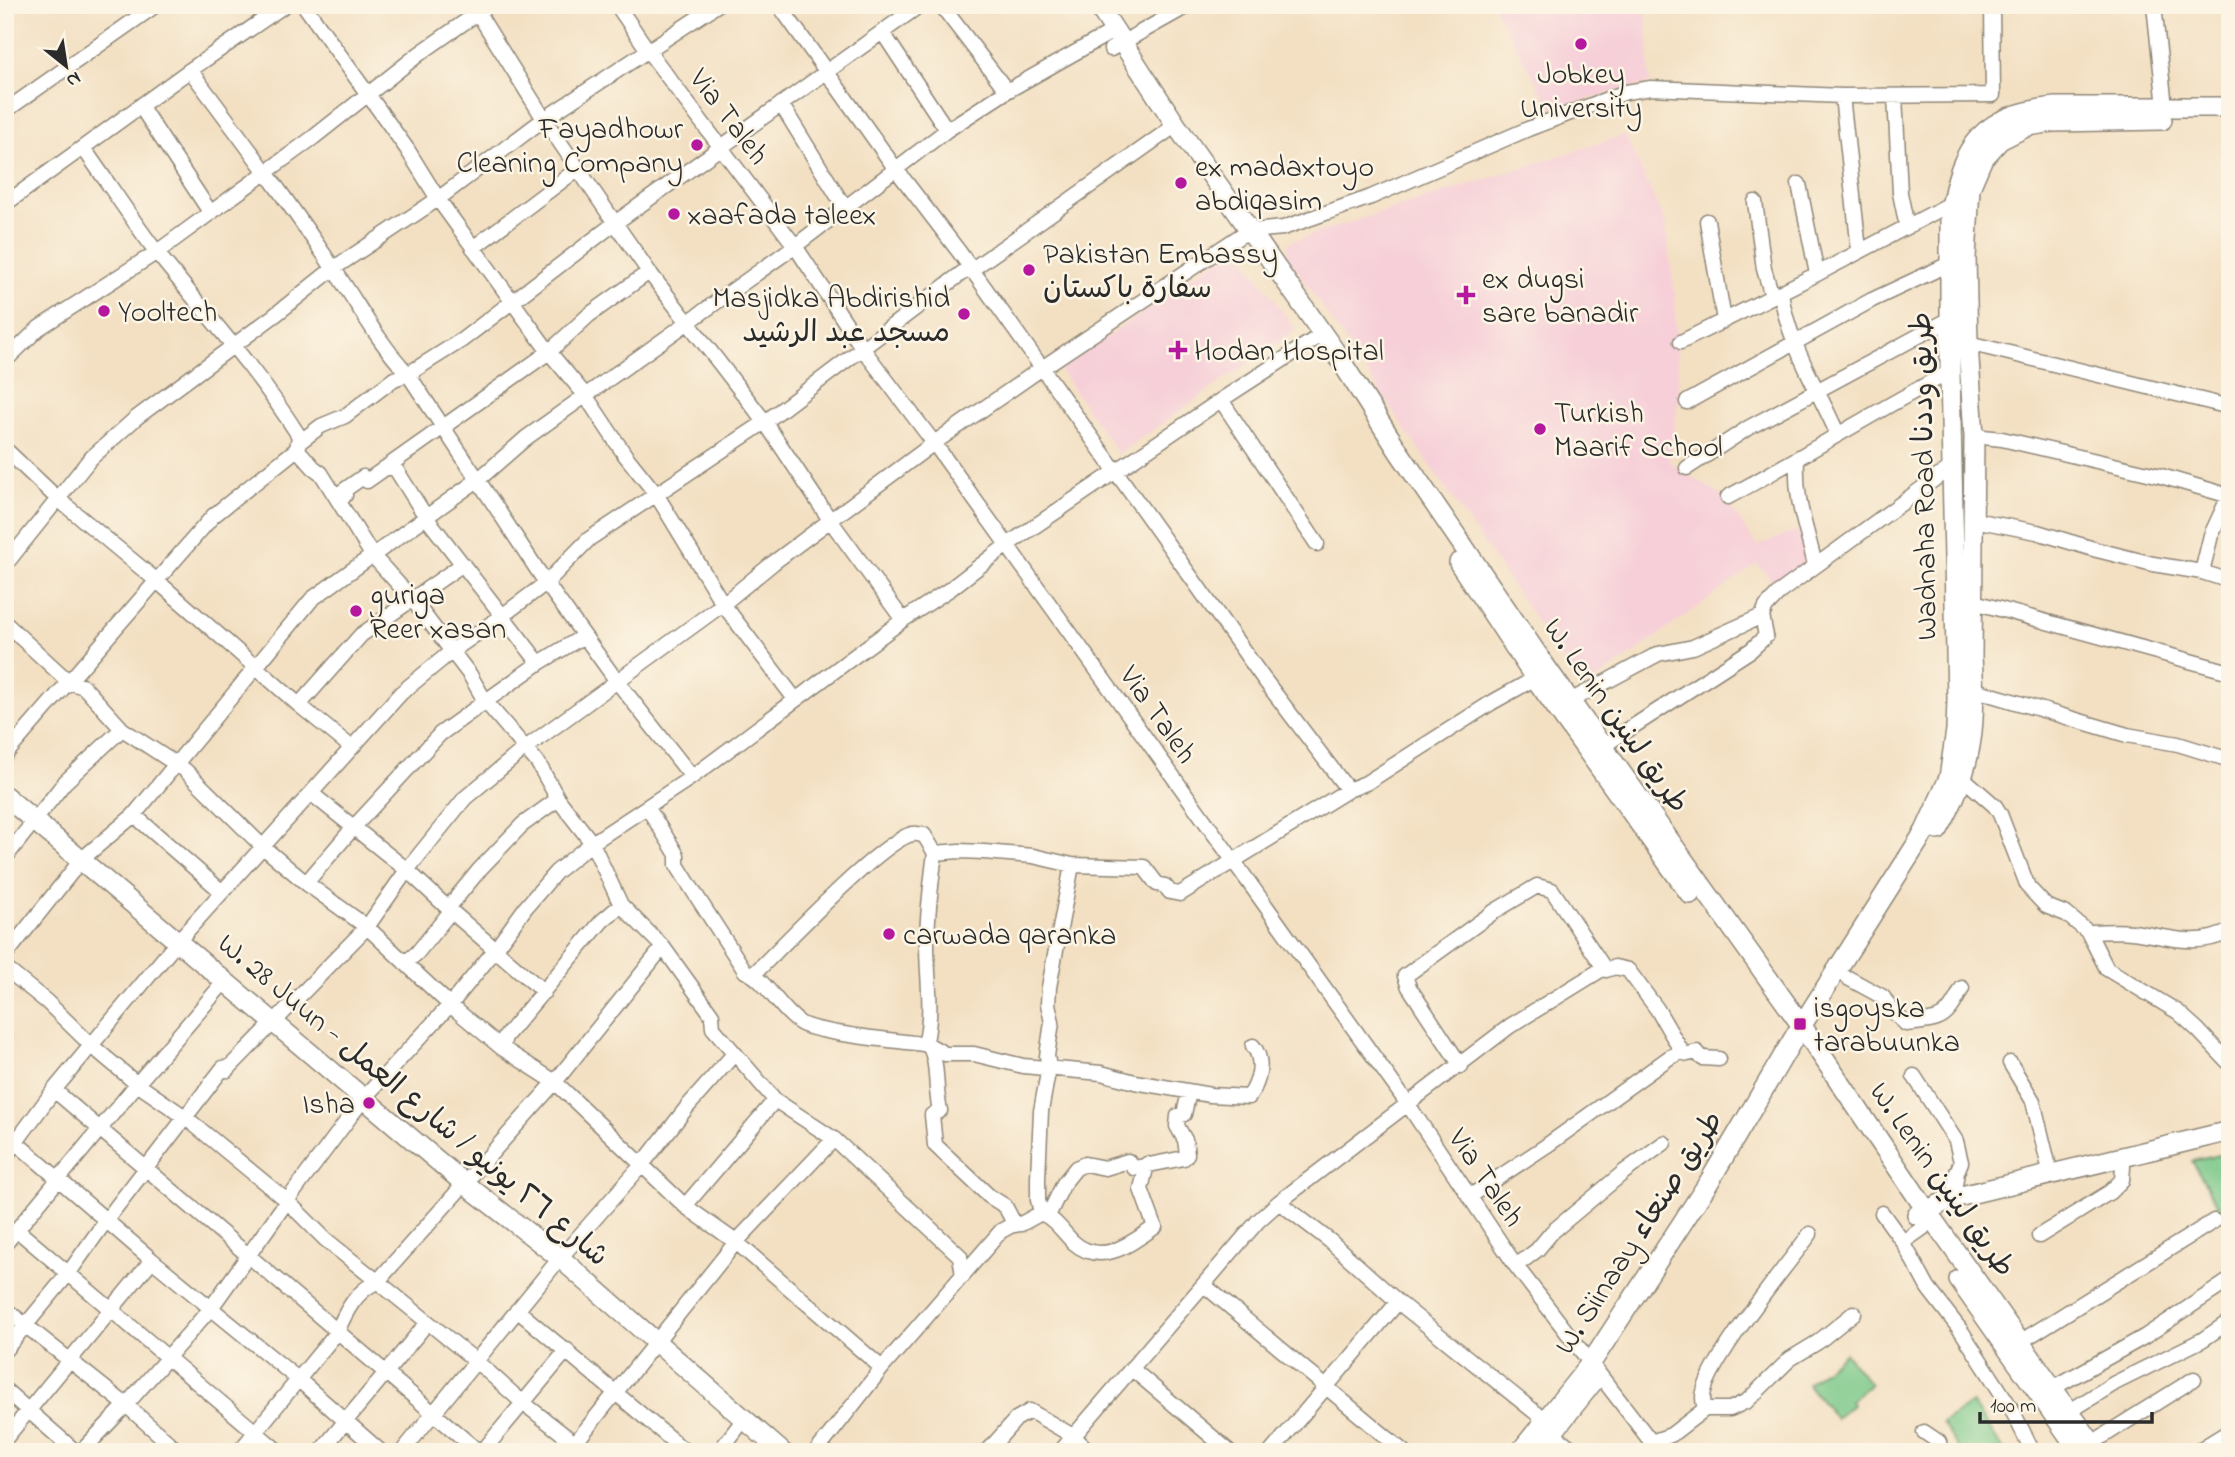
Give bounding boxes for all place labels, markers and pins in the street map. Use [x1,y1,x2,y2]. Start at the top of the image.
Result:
marker: Jobkey University [1573,36,1589,52]
place label: Jobkey University [1520,54,1642,132]
place label: Fayadhowr Cleaning Company [457,109,684,187]
marker: Fayadhowr Cleaning Company [689,137,705,153]
place label: ex madaxtoyo abdiqasim [1195,147,1374,225]
marker: ex madaxtoyo abdiqasim [1173,175,1189,191]
place label: xaafada taleex [687,195,876,239]
marker: xaafada taleex [666,206,682,222]
place label: Pakistan Embassy سفارة باكستان [1043,234,1278,312]
place label: ex dugsi sare banadir [1482,259,1639,337]
marker: Pakistan Embassy سفارة باكستان [1021,262,1037,278]
place label: Masjidka Abdirishid مسجد عبد الرشيد [712,278,950,356]
marker: ex dugsi sare banadir [1456,285,1476,305]
place label: Yooltech [118,292,217,336]
marker: Yooltech [96,303,112,319]
marker: Masjidka Abdirishid مسجد عبد الرشيد [956,306,972,322]
place label: Hodan Hospital [1194,331,1384,375]
marker: Hodan Hospital [1168,340,1188,360]
place label: Turkish Maarif School [1554,393,1723,471]
marker: Turkish Maarif School [1532,421,1548,437]
place label: guriga Reer xasan [369,575,506,653]
marker: guriga Reer xasan [348,603,364,619]
place label: carwada qaranka [903,915,1117,959]
marker: carwada qaranka [881,926,897,942]
place label: isgoyska tarabuunka [1814,988,1960,1066]
marker: isgoyska tarabuunka [1792,1016,1808,1032]
place label: Isha [302,1084,355,1128]
marker: Isha [361,1095,377,1111]

